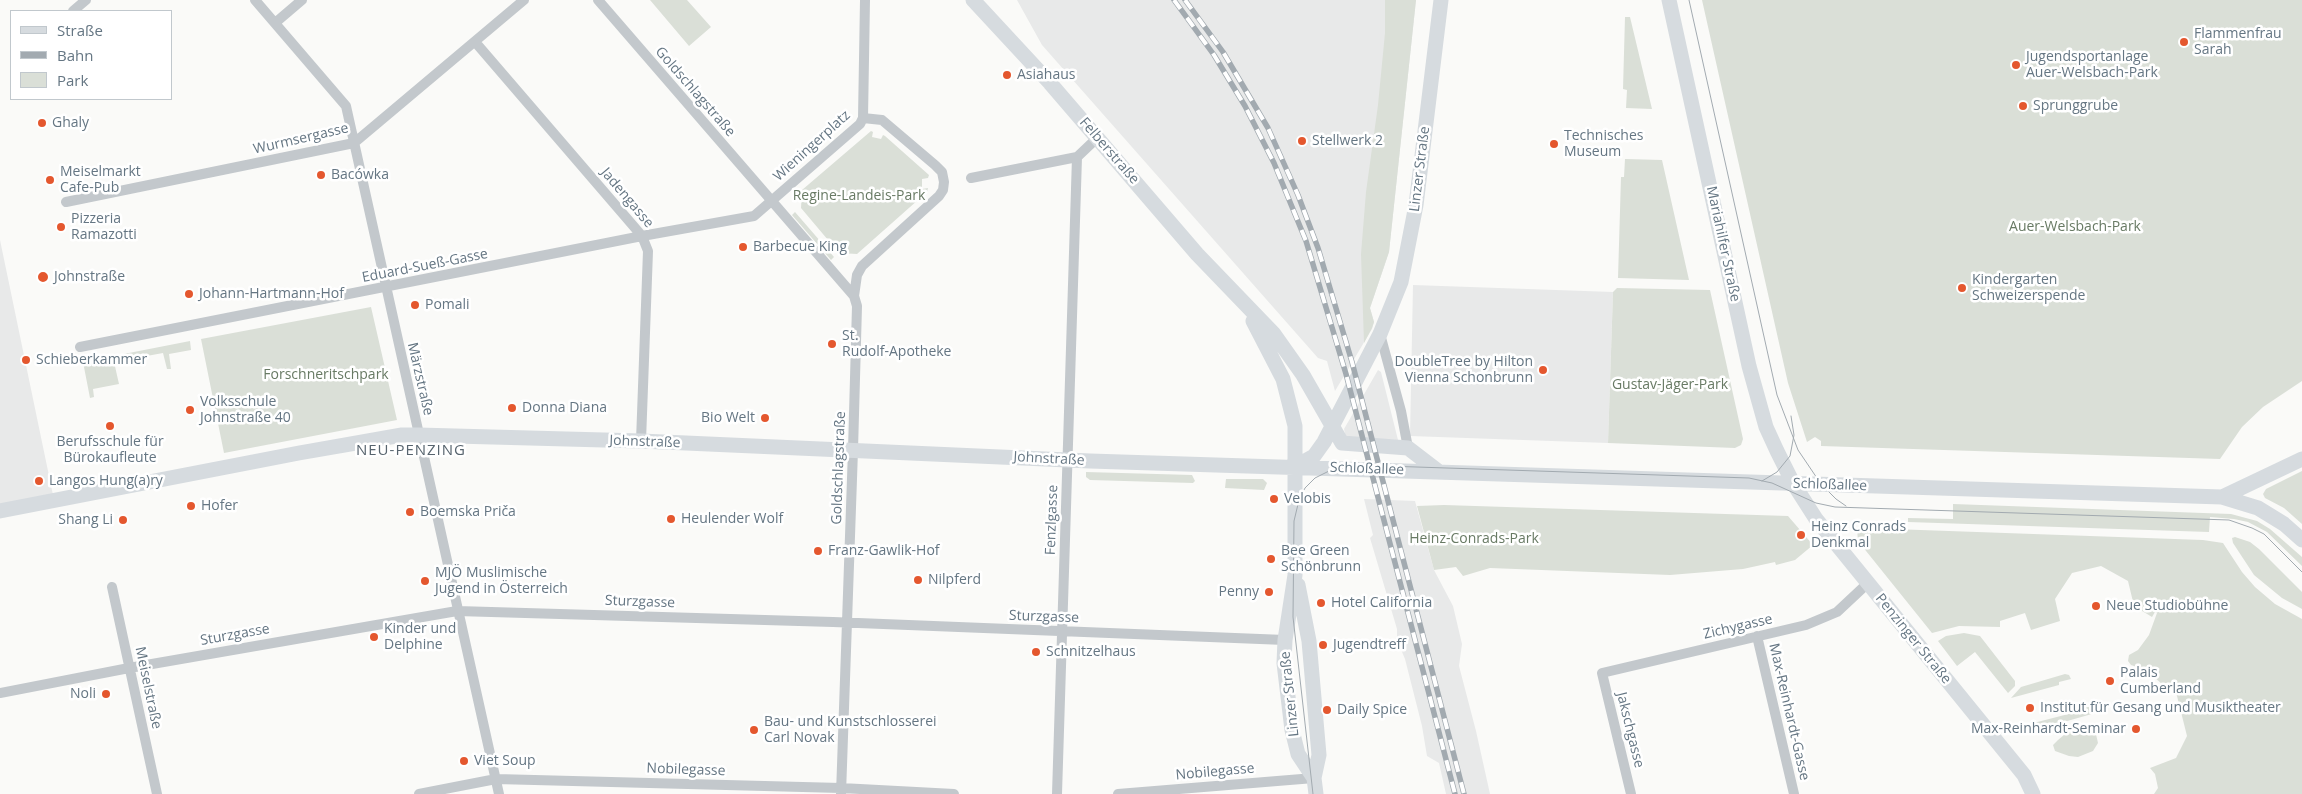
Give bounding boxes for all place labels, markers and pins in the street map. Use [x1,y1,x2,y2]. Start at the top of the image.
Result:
place label: Flammenfrau Sarah [2194,26,2282,58]
marker: Flammenfrau Sarah [2178,36,2190,48]
place label: Jugendsportanlage Auer-Welsbach-Park [2026,49,2158,82]
marker: Jugendsportanlage Auer-Welsbach-Park [2010,59,2022,71]
place label: Asiahaus [1017,67,1075,83]
marker: Asiahaus [1001,69,1013,81]
place label: Sprunggrube [2033,98,2118,114]
marker: Sprunggrube [2017,100,2029,112]
place label: Ghaly [52,115,89,131]
marker: Ghaly [36,117,48,129]
place label: Technisches Museum [1564,128,1643,160]
place label: Stellwerk 2 [1312,133,1383,149]
marker: Stellwerk 2 [1296,135,1308,147]
marker: Technisches Museum [1548,138,1560,150]
place label: Meiselmarkt Cafe-Pub [60,164,141,196]
place label: Bacówka [331,167,389,183]
marker: Bacówka [315,169,327,181]
marker: Meiselmarkt Cafe-Pub [44,174,56,186]
place label: Pizzeria Ramazotti [71,211,137,243]
marker: Pizzeria Ramazotti [55,221,67,233]
place label: Barbecue King [753,239,847,255]
marker: Barbecue King [737,241,749,253]
place label: Johnstraße [54,269,125,285]
marker: Johnstraße [36,270,50,284]
place label: Kindergarten Schweizerspende [1972,272,2085,304]
marker: Kindergarten Schweizerspende [1956,282,1968,294]
place label: Johann-Hartmann-Hof [199,286,344,302]
marker: Johann-Hartmann-Hof [183,288,195,300]
place label: Pomali [425,297,470,313]
marker: Pomali [409,299,421,311]
place label: St. Rudolf-Apotheke [842,328,951,361]
marker: St. Rudolf-Apotheke [826,338,838,350]
place label: Schieberkammer [36,352,147,368]
marker: Schieberkammer [20,354,32,366]
place label: DoubleTree by Hilton Vienna Schonbrunn [1394,354,1533,387]
marker: DoubleTree by Hilton Vienna Schonbrunn [1537,364,1549,376]
place label: Volksschule Johnstraße 40 [200,394,291,427]
place label: Donna Diana [522,400,607,416]
marker: Donna Diana [506,402,518,414]
marker: Volksschule Johnstraße 40 [184,404,196,416]
place label: Bio Welt [701,410,755,426]
marker: Bio Welt [759,412,771,424]
marker: Berufsschule für Bürokaufleute [104,420,116,432]
place label: Berufsschule für Bürokaufleute [56,434,164,467]
place label: Langos Hung(a)ry [49,473,163,489]
marker: Langos Hung(a)ry [33,475,45,487]
place label: Velobis [1284,491,1331,507]
marker: Velobis [1268,493,1280,505]
place label: Hofer [201,498,238,514]
marker: Hofer [185,500,197,512]
place label: Boemska Priča [420,504,516,520]
marker: Boemska Priča [404,506,416,518]
place label: Heulender Wolf [681,511,783,527]
place label: Shang Li [58,512,113,528]
marker: Heulender Wolf [665,513,677,525]
marker: Shang Li [117,514,129,526]
place label: Heinz Conrads Denkmal [1811,519,1906,552]
marker: Heinz Conrads Denkmal [1795,529,1807,541]
place label: Franz-Gawlik-Hof [828,543,940,559]
place label: Bee Green Schönbrunn [1281,543,1361,576]
marker: Franz-Gawlik-Hof [812,545,824,557]
marker: Bee Green Schönbrunn [1265,553,1277,565]
place label: MJÖ Muslimische Jugend in Österreich [435,565,568,598]
place label: Nilpferd [928,572,981,588]
marker: Nilpferd [912,574,924,586]
marker: MJÖ Muslimische Jugend in Österreich [419,575,431,587]
place label: Penny [1219,584,1259,600]
marker: Penny [1263,586,1275,598]
place label: Hotel California [1331,595,1432,611]
marker: Hotel California [1315,597,1327,609]
place label: Neue Studiobühne [2106,598,2228,614]
marker: Neue Studiobühne [2090,600,2102,612]
place label: Kinder und Delphine [384,621,456,654]
marker: Kinder und Delphine [368,631,380,643]
place label: Jugendtreff [1333,637,1406,653]
marker: Jugendtreff [1317,639,1329,651]
place label: Schnitzelhaus [1046,644,1136,660]
marker: Schnitzelhaus [1030,646,1042,658]
place label: Palais Cumberland [2120,665,2201,698]
marker: Palais Cumberland [2104,675,2116,687]
place label: Noli [70,686,96,702]
marker: Noli [100,688,112,700]
place label: Institut für Gesang und Musiktheater [2040,700,2281,716]
place label: Daily Spice [1337,702,1407,718]
marker: Institut für Gesang und Musiktheater [2024,702,2036,714]
marker: Daily Spice [1321,704,1333,716]
place label: Bau- und Kunstschlosserei Carl Novak [764,714,937,746]
place label: Max-Reinhardt-Seminar [1971,721,2126,737]
marker: Max-Reinhardt-Seminar [2130,723,2142,735]
marker: Bau- und Kunstschlosserei Carl Novak [748,724,760,736]
place label: Viet Soup [474,753,536,769]
marker: Viet Soup [458,755,470,767]

